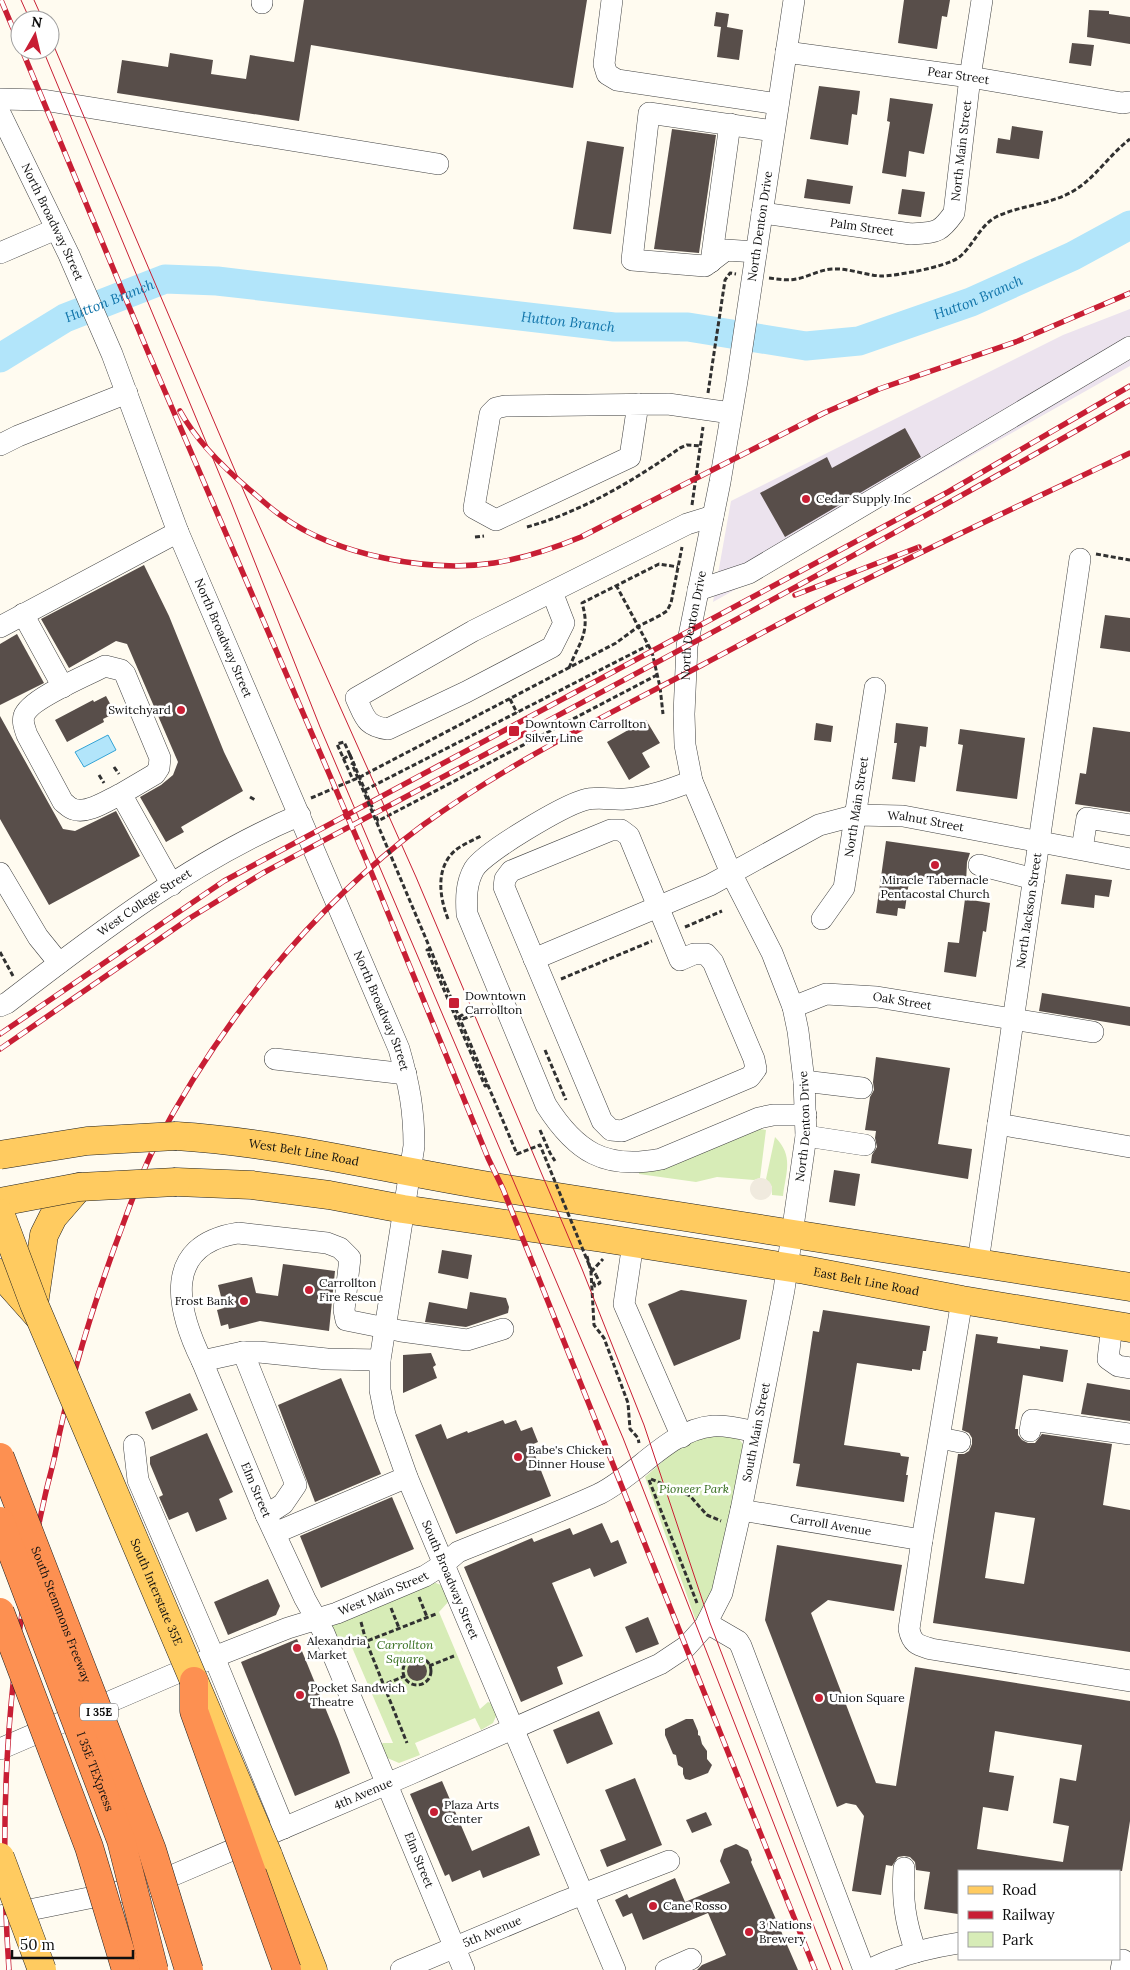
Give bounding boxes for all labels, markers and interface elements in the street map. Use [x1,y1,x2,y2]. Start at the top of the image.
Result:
north arrow [10,10,60,60]
text: N [30,12,44,32]
street label: Pear Street [927,63,991,87]
street label: North Main Street [947,99,974,202]
street label: North Broadway Street [19,161,87,283]
street label: North Denton Drive [744,170,775,282]
street label: Palm Street [829,215,895,239]
water label: Hutton Branch [931,271,1025,323]
water label: Hutton Branch [62,275,157,326]
water label: Hutton Branch [520,307,616,336]
place label: Cedar Supply Inc [816,491,911,506]
marker: Cedar Supply Inc [800,493,812,505]
street label: North Denton Drive [677,569,709,681]
street label: North Broadway Street [192,576,256,700]
place label: Switchyard [108,702,171,717]
marker: Switchyard [175,704,187,716]
place label: Downtown Carrollton Silver Line [525,716,647,745]
marker: Downtown Carrollton Silver Line [507,724,521,738]
street label: North Main Street [841,755,871,858]
street label: Walnut Street [888,808,966,834]
street label: North Jackson Street [1013,851,1044,969]
marker: Miracle Tabernacle Pentacostal Church [929,859,941,871]
street label: West College Street [94,865,194,939]
place label: Miracle Tabernacle Pentacostal Church [880,872,990,901]
street label: North Broadway Street [351,948,413,1073]
place label: Downtown Carrollton [465,988,526,1017]
street label: Oak Street [872,988,933,1013]
marker: Downtown Carrollton [447,996,461,1010]
street label: North Denton Drive [792,1070,813,1183]
street label: West Belt Line Road [248,1135,360,1169]
street label: East Belt Line Road [812,1264,920,1299]
place label: Carrollton Fire Rescue [319,1275,384,1304]
marker: Carrollton Fire Rescue [303,1284,315,1296]
place label: Frost Bank [175,1293,235,1308]
marker: Frost Bank [238,1295,250,1307]
street label: South Main Street [739,1381,773,1483]
place label: Babe's Chicken Dinner House [528,1442,612,1471]
marker: Babe's Chicken Dinner House [512,1451,524,1463]
street label: Elm Street [238,1460,275,1520]
park label: Pioneer Park [659,1481,729,1496]
street label: Carroll Avenue [789,1510,873,1539]
street label: South Broadway Street [419,1518,483,1642]
street label: South Interstate 35E [127,1536,186,1648]
street label: South Stemmons Freeway [28,1544,95,1685]
street label: West Main Street [336,1567,432,1619]
place label: Alexandria Market [306,1633,366,1662]
park label: Carrollton Square [377,1637,434,1666]
marker: Alexandria Market [291,1642,303,1654]
place label: Pocket Sandwich Theatre [310,1680,405,1709]
marker: Pocket Sandwich Theatre [294,1689,306,1701]
place label: Union Square [829,1690,905,1705]
marker: Union Square [813,1692,825,1704]
road number: I 35E [80,1704,118,1720]
street label: I 35E TEXpress [74,1730,118,1814]
street label: 4th Avenue [331,1774,395,1813]
place label: Plaza Arts Center [444,1797,500,1826]
marker: Plaza Arts Center [428,1806,440,1818]
street label: Elm Street [402,1830,438,1890]
legend [958,1870,1120,1960]
text: Road [1002,1880,1037,1899]
place label: Cane Rosso [663,1898,727,1913]
marker: Cane Rosso [647,1900,659,1912]
text: Railway [1002,1905,1055,1924]
street label: 5th Avenue [460,1912,524,1950]
place label: 3 Nations Brewery [759,1917,812,1946]
marker: 3 Nations Brewery [743,1926,755,1938]
scale bar [12,1928,134,1960]
text: Park [1002,1930,1033,1949]
text: 50 m [20,1935,55,1954]

